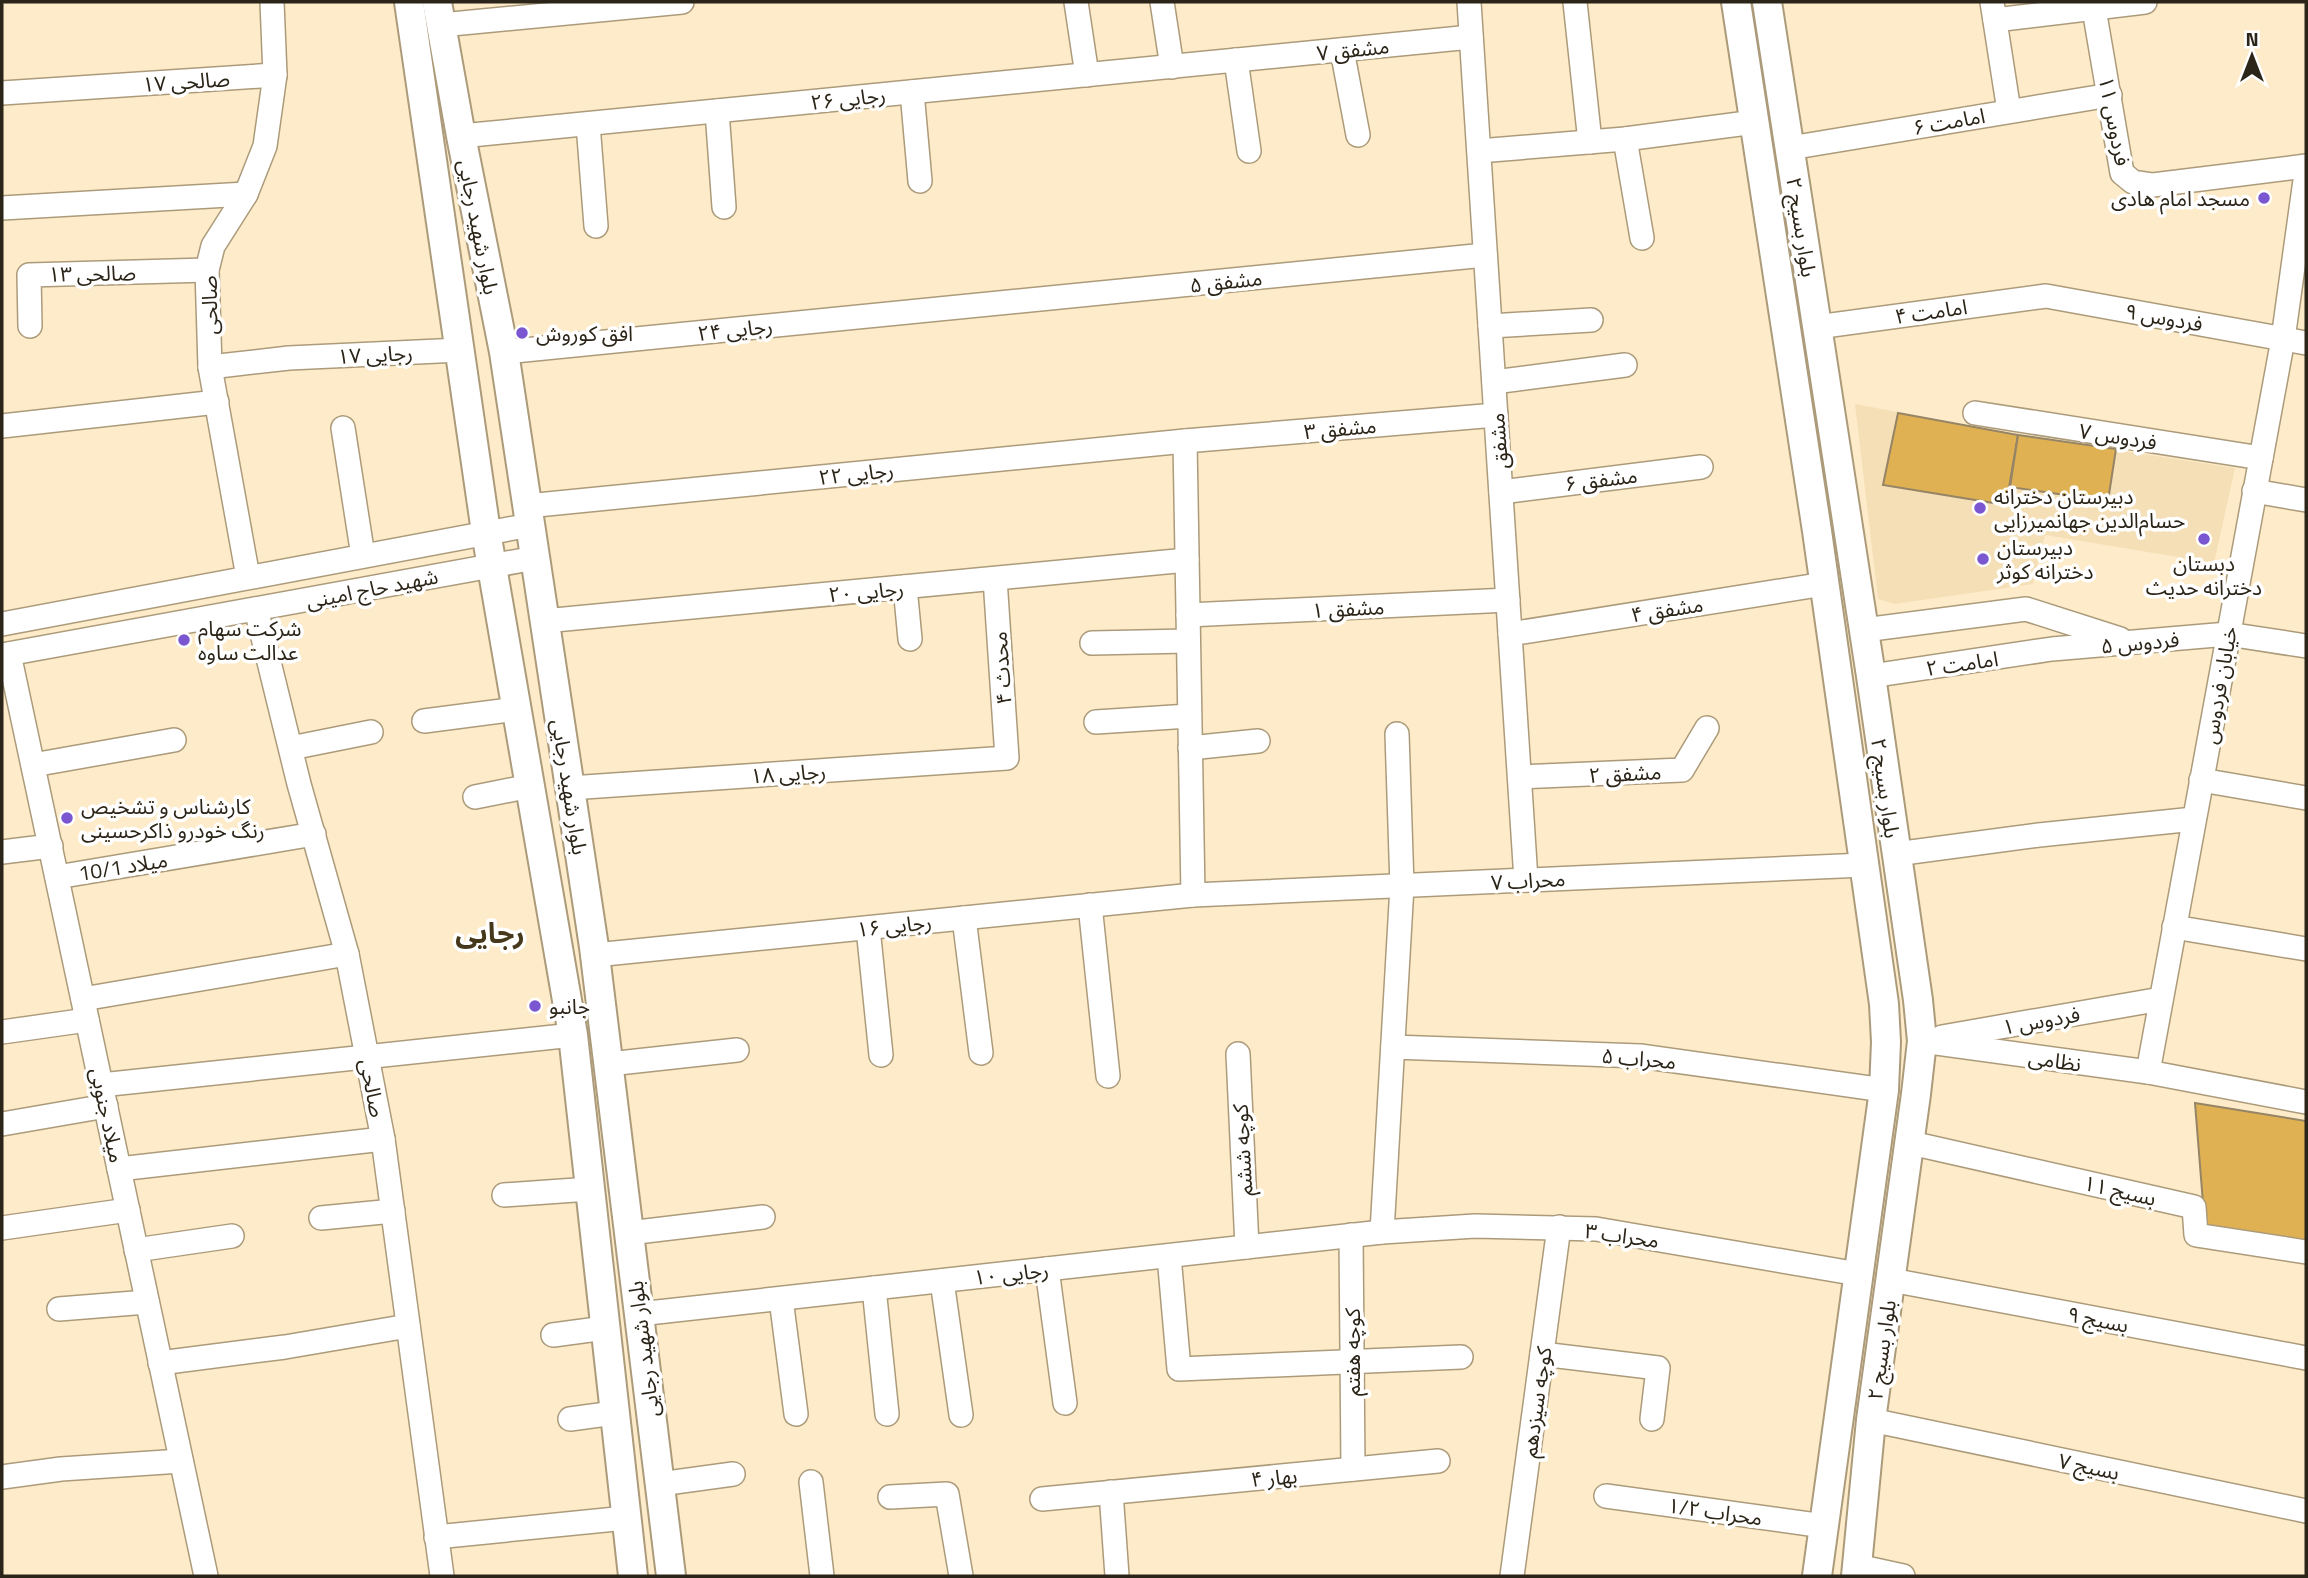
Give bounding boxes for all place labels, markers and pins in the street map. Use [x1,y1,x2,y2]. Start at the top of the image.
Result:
place label: مسجد امام هادی [2111,182,2250,215]
marker: مسجد امام هادی [2256,190,2272,206]
place label: افق کوروش [536,317,633,349]
marker: افق کوروش [514,325,530,341]
place label: دبیرستان دخترانه حسام‌الدین جهانمیرزایی [1994,480,2185,537]
marker: دبیرستان دخترانه حسام‌الدین جهانمیرزایی [1972,500,1988,516]
place label: دبیرستان دخترانه کوثر [1996,531,2094,587]
marker: دبستان دخترانه حدیث [2196,531,2212,547]
place label: دبستان دخترانه حدیث [2146,547,2262,603]
marker: دبیرستان دخترانه کوثر [1975,551,1991,567]
place label: شرکت سهام عدالت ساوه [198,612,302,668]
marker: شرکت سهام عدالت ساوه [176,632,192,648]
place label: کارشناس و تشخیص رنگ خودرو ذاکرحسینی [81,790,265,846]
marker: کارشناس و تشخیص رنگ خودرو ذاکرحسینی [59,810,75,826]
place label: جانبو [549,990,590,1022]
marker: جانبو [527,998,543,1014]

